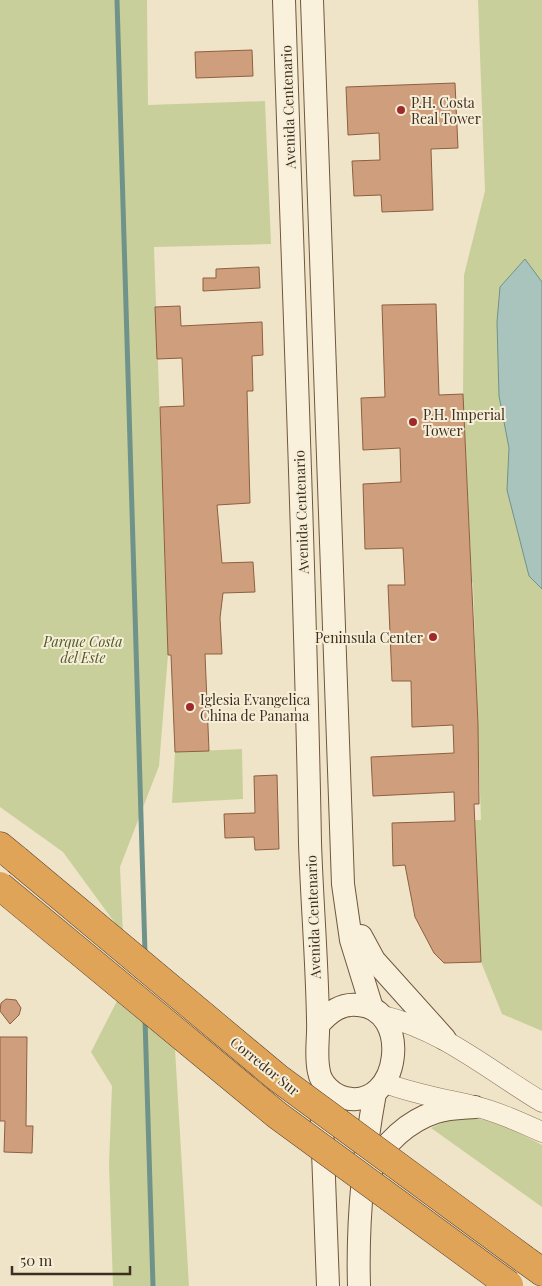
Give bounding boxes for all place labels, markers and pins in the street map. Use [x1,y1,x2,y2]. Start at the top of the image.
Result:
place label: P.H. Costa Real Tower [411,93,482,128]
marker: P.H. Costa Real Tower [395,104,407,116]
place label: P.H. Imperial Tower [423,405,505,440]
marker: P.H. Imperial Tower [407,416,419,428]
place label: Peninsula Center [315,628,424,647]
marker: Peninsula Center [427,631,439,643]
place label: Iglesia Evangelica China de Panama [200,690,310,725]
marker: Iglesia Evangelica China de Panama [184,701,196,713]

